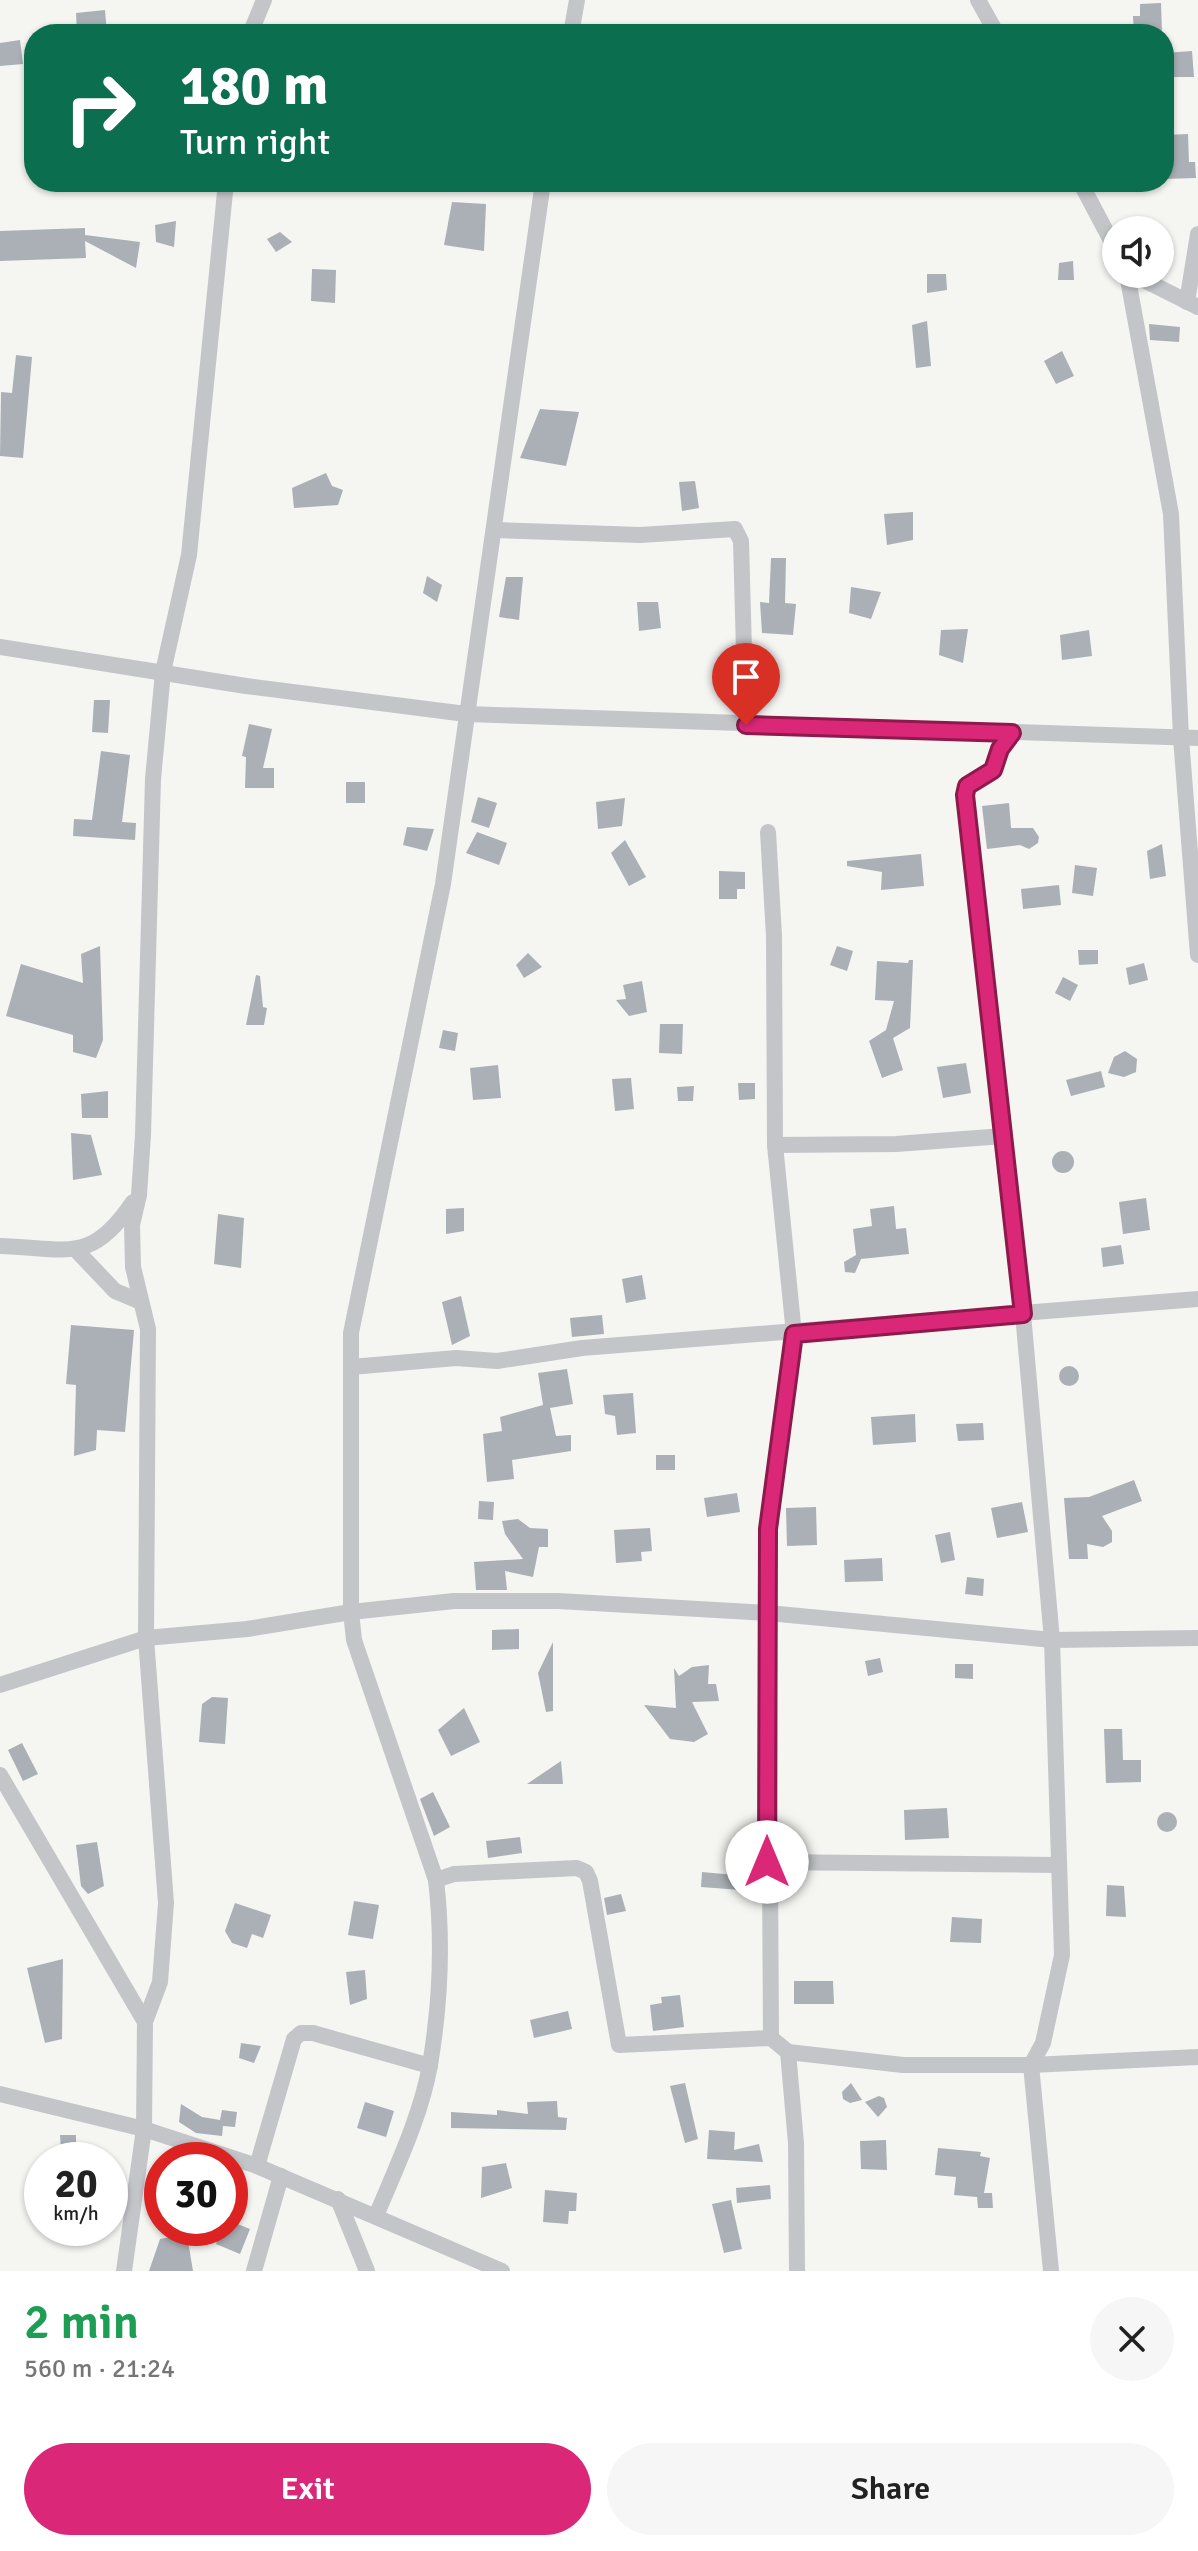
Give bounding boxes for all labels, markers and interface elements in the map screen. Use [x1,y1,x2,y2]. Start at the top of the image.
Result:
text: 180 m [180,51,328,120]
icon: right [48,56,152,160]
text: Turn right [180,120,330,165]
map controls [1102,216,1174,288]
button: sound [1102,216,1174,288]
pin [712,643,780,725]
icon: arrive [724,655,768,699]
position arrow [725,1820,809,1904]
speed limit sign: 30 [144,2142,248,2246]
text: 20 [54,2159,98,2209]
text: km/h [53,2201,99,2226]
text: 2 min [24,2293,139,2352]
button: close [1090,2297,1174,2381]
text: 560 m · 21:24 [24,2353,175,2385]
button: Exit [24,2443,591,2535]
button: Share [607,2443,1174,2535]

